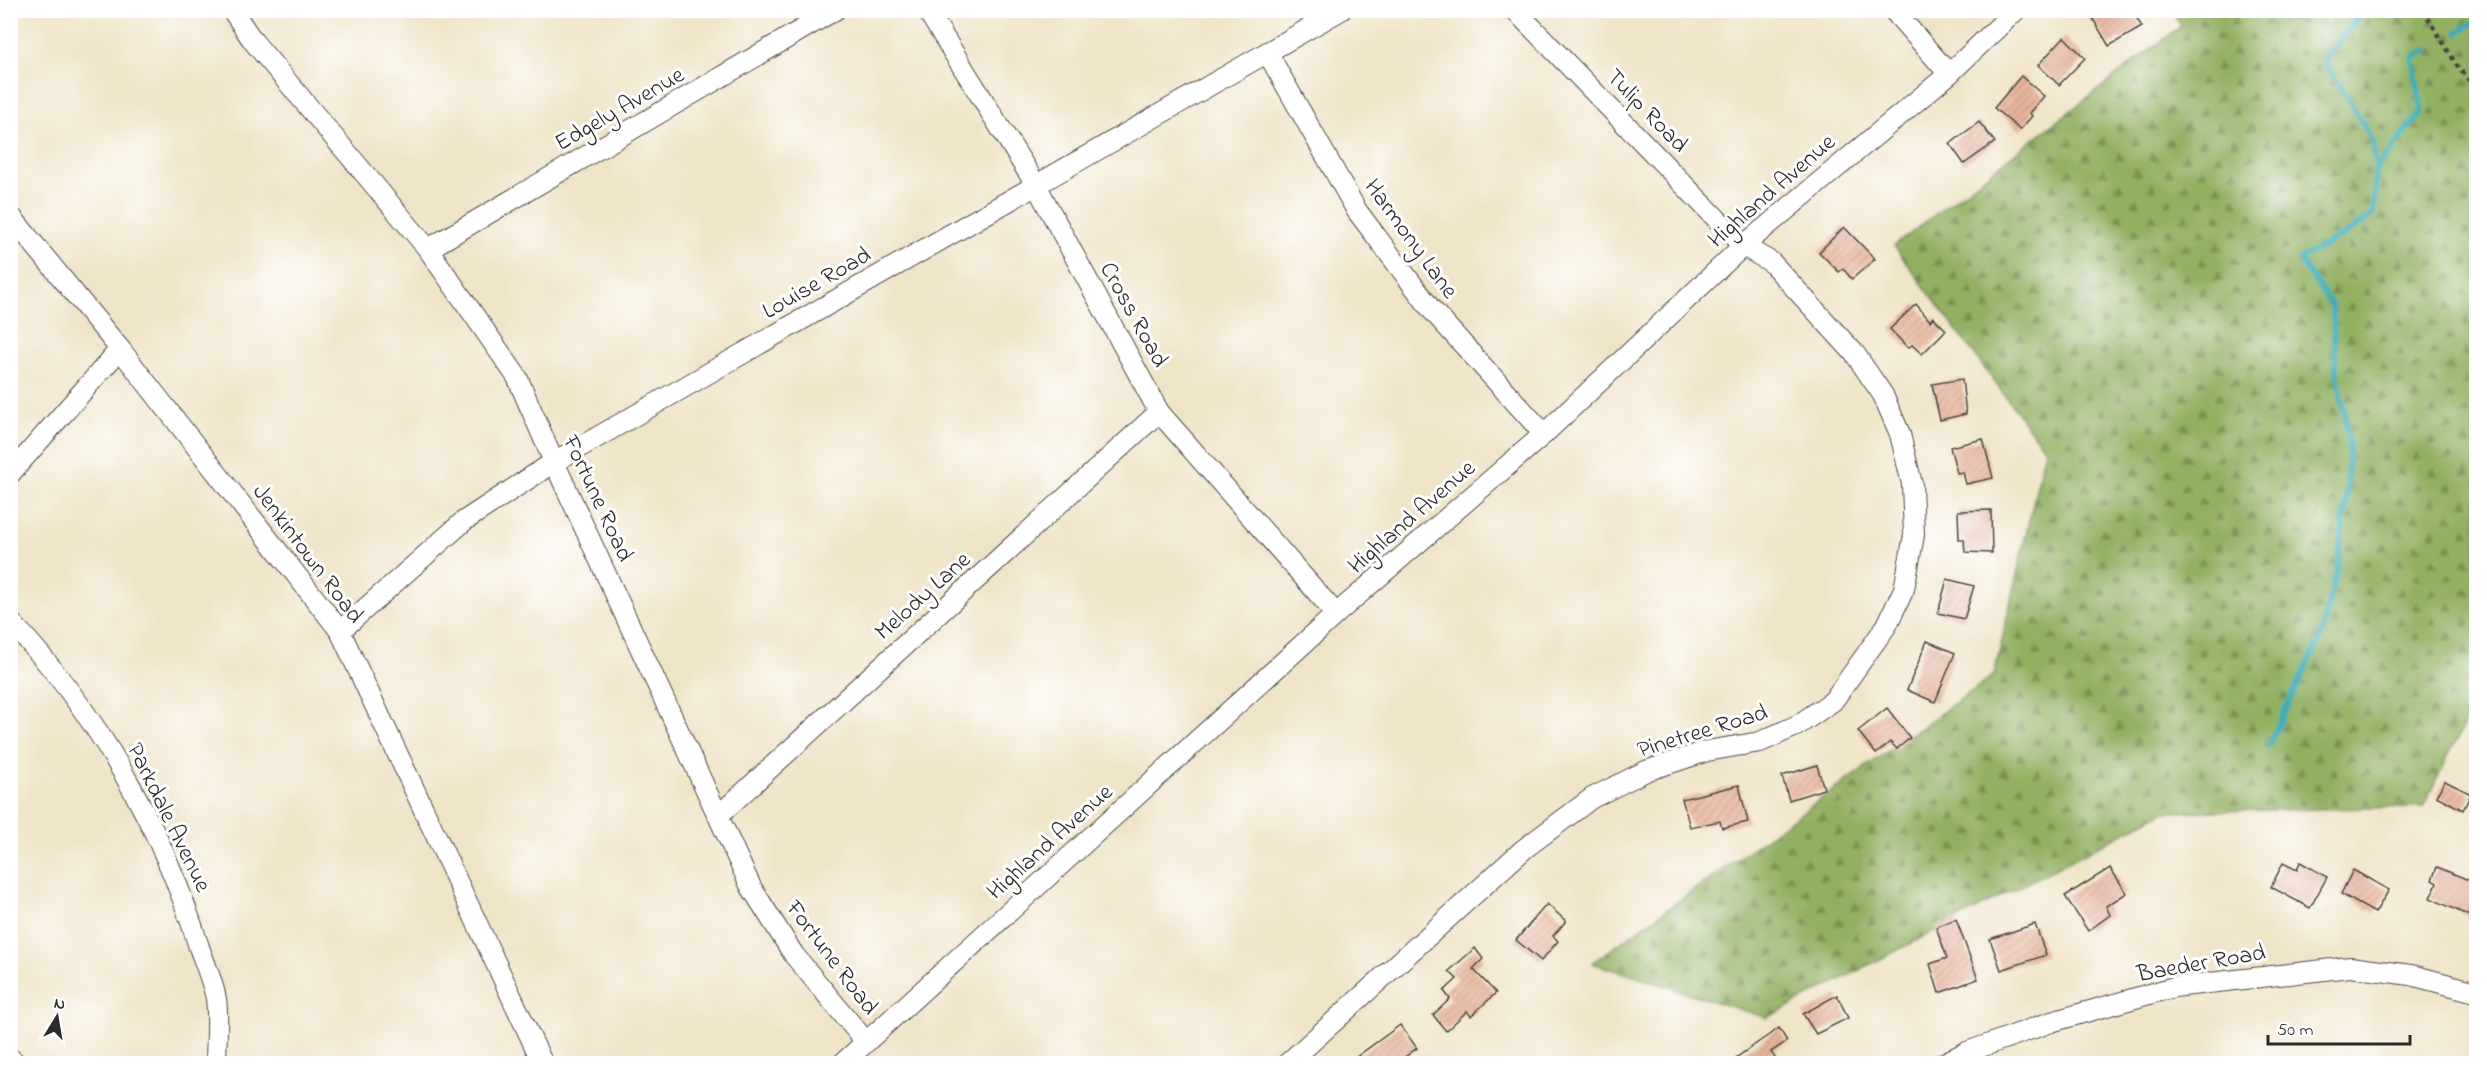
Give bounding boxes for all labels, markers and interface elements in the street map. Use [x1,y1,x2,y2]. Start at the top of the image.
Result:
street label: Edgely Avenue [549,59,692,162]
street label: Tulip Road [1597,62,1696,162]
street label: Highland Avenue [1701,126,1845,257]
street label: Harmony Lane [1354,172,1466,308]
street label: Louise Road [756,239,879,329]
street label: Cross Road [1089,256,1176,375]
street label: Fortune Road [552,429,642,568]
street label: Highland Avenue [1341,452,1485,583]
street label: Jenkintown Road [243,477,372,632]
street label: Melody Lane [868,544,980,650]
street label: Pinetree Road [1633,696,1773,769]
street label: Parkdale Avenue [116,737,219,899]
street label: Highland Avenue [980,776,1122,909]
street label: Fortune Road [776,893,886,1024]
street label: Baeder Road [2134,936,2269,993]
north arrow [27,987,87,1047]
text: N [52,991,67,1017]
scale bar [2268,1008,2410,1046]
text: 50 m [2277,1018,2314,1044]

